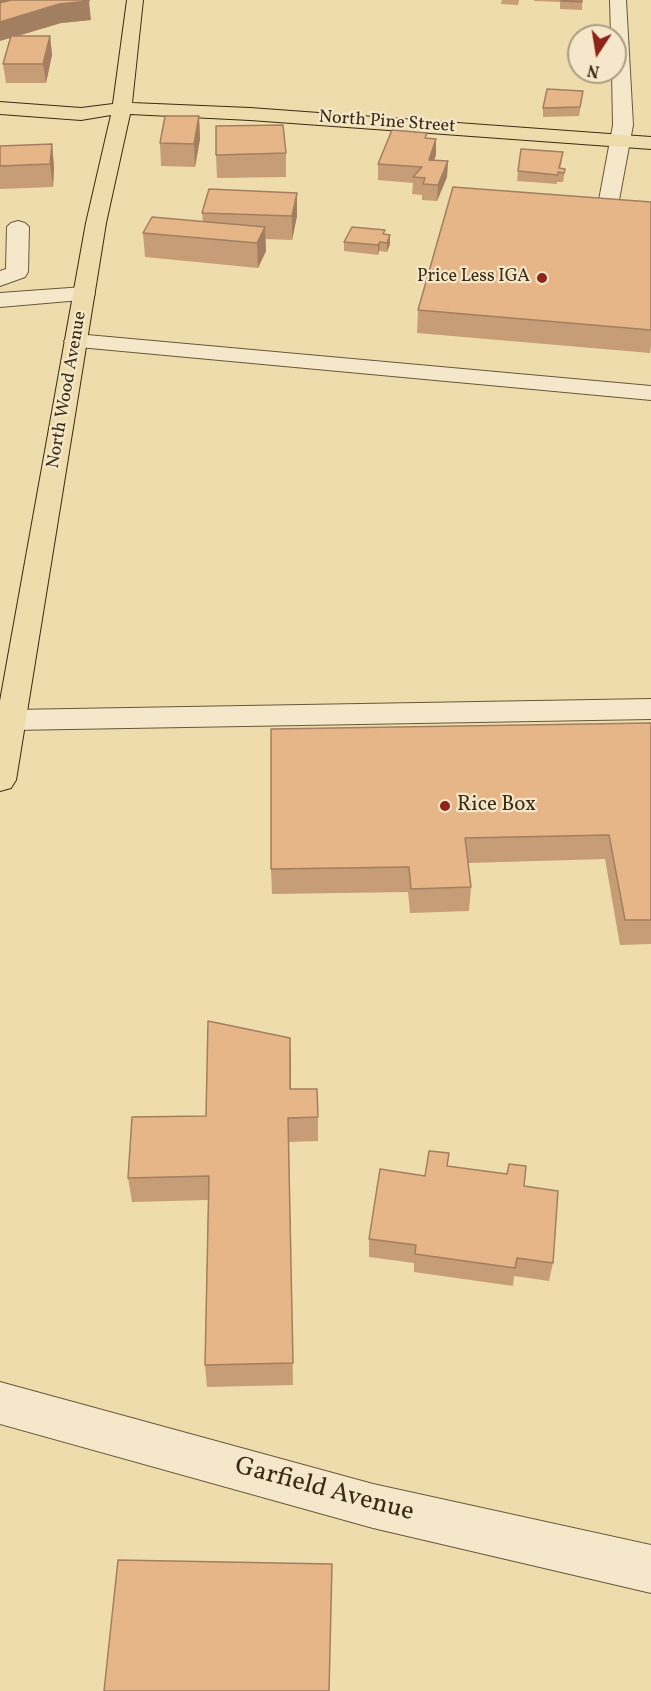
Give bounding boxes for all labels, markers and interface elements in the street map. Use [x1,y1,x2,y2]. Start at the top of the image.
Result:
north arrow [567,24,627,84]
text: N [586,58,602,82]
street label: North Pine Street [318,107,456,139]
place label: Price Less IGA [417,267,530,289]
marker: Price Less IGA [535,271,549,285]
street label: North Wood Avenue [44,310,92,470]
place label: Rice Box [457,793,536,819]
marker: Rice Box [438,799,452,813]
street label: Garfield Avenue [231,1452,417,1530]

